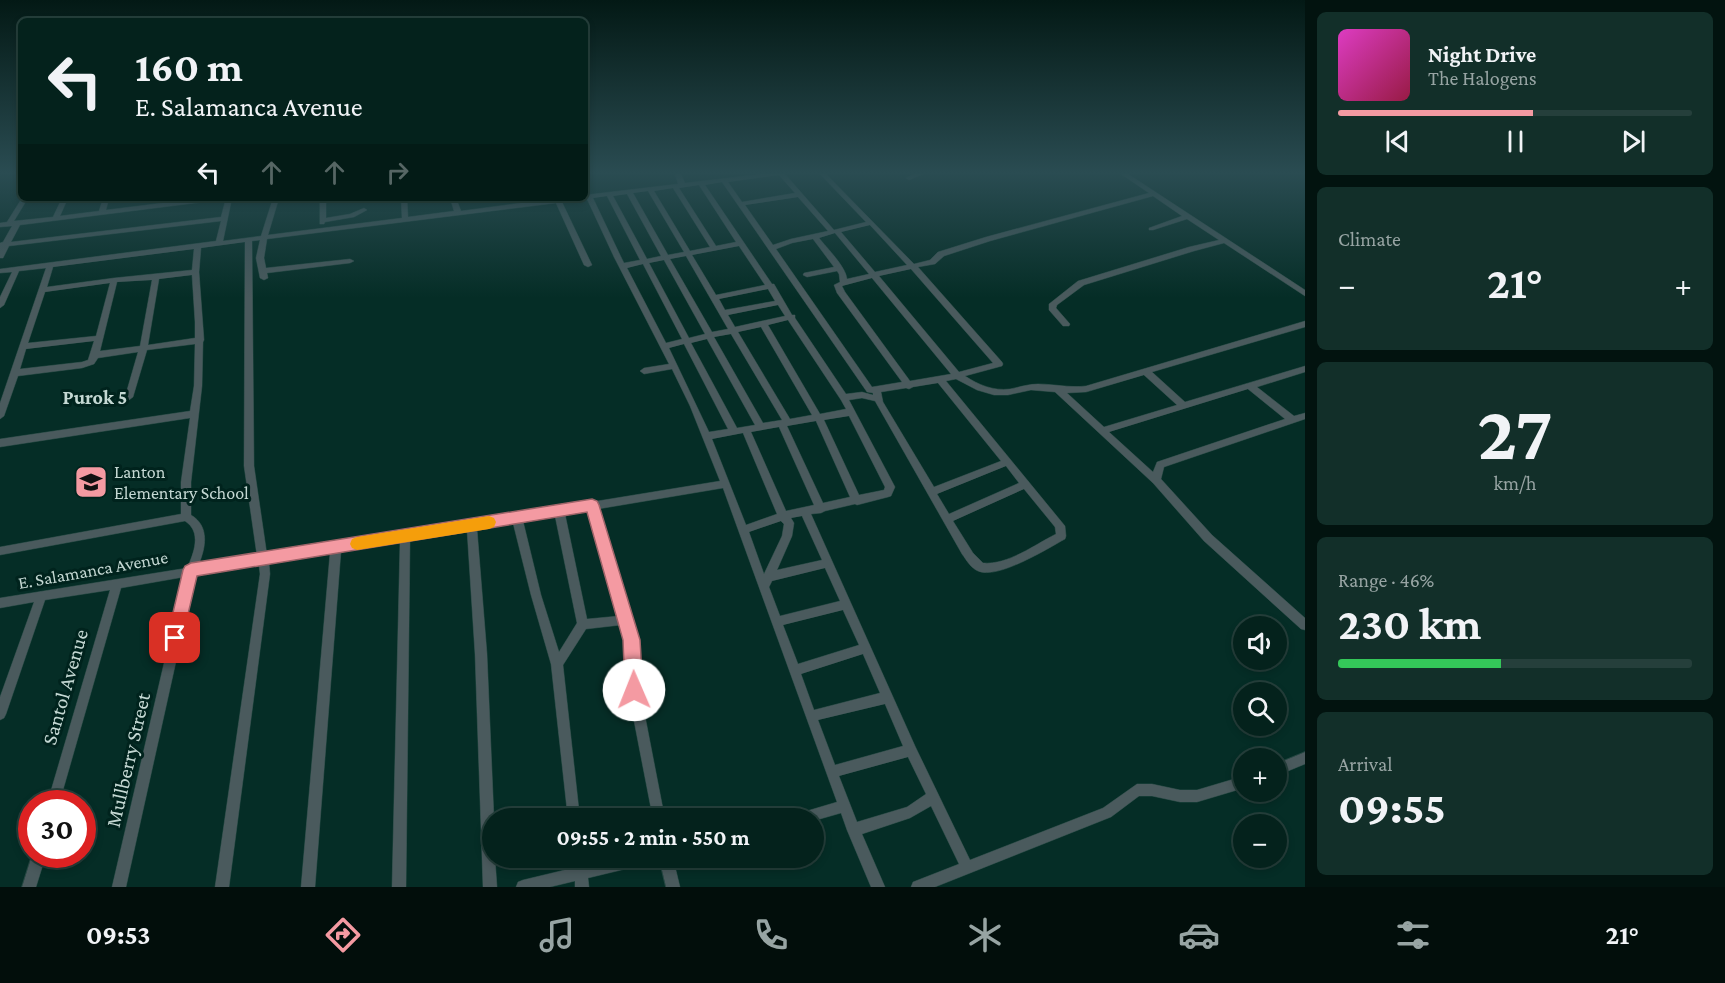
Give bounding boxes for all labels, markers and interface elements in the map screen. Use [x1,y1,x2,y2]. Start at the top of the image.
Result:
icon: left [36,42,114,120]
text: Night Drive [1428,42,1536,67]
text: 160 m [135,43,243,90]
text: The Halogens [1428,67,1537,89]
text: E. Salamanca Avenue [135,92,363,122]
icon: previous [1381,125,1414,158]
icon: pause [1499,125,1532,158]
icon: next [1617,125,1650,158]
icon: left [192,156,225,189]
icon: ahead [255,156,288,189]
icon: ahead [318,156,351,189]
icon: right [381,156,414,189]
text: Climate [1338,228,1401,250]
text: 21° [1487,258,1543,308]
text: − [1338,266,1355,303]
text: + [1675,266,1692,303]
district label: Purok 5 [63,386,127,408]
text: 27 [1477,389,1553,476]
place label: Lanton Elementary School [114,462,249,503]
school or university icon: Lanton Elementary School [73,464,109,500]
text: km/h [1493,472,1537,494]
street label: E. Salamanca Avenue [17,547,170,593]
text: Range · 46% [1338,569,1434,591]
text: 230 km [1338,599,1481,649]
pin [149,612,200,663]
map controls [1233,616,1287,868]
button: sound [1233,616,1287,670]
icon: arrive [158,621,191,654]
street label: Santol Avenue [37,626,93,748]
position arrow [602,658,666,722]
button: search [1233,682,1287,736]
street label: Mullberry Street [101,689,155,830]
button: + [1233,748,1287,802]
text: Arrival [1338,753,1392,775]
text: 09:55 [1338,783,1446,833]
speed limit sign: 30 [18,790,96,868]
button: − [1233,814,1287,868]
text: 09:55 · 2 min · 550 m [556,825,750,850]
icon: directions [322,914,364,956]
icon: music [536,914,578,956]
icon: phone [750,914,792,956]
icon: climate [964,914,1006,956]
icon: car [1178,914,1220,956]
icon: filters [1392,914,1434,956]
text: 09:53 [86,920,150,950]
text: 21° [1605,920,1639,950]

